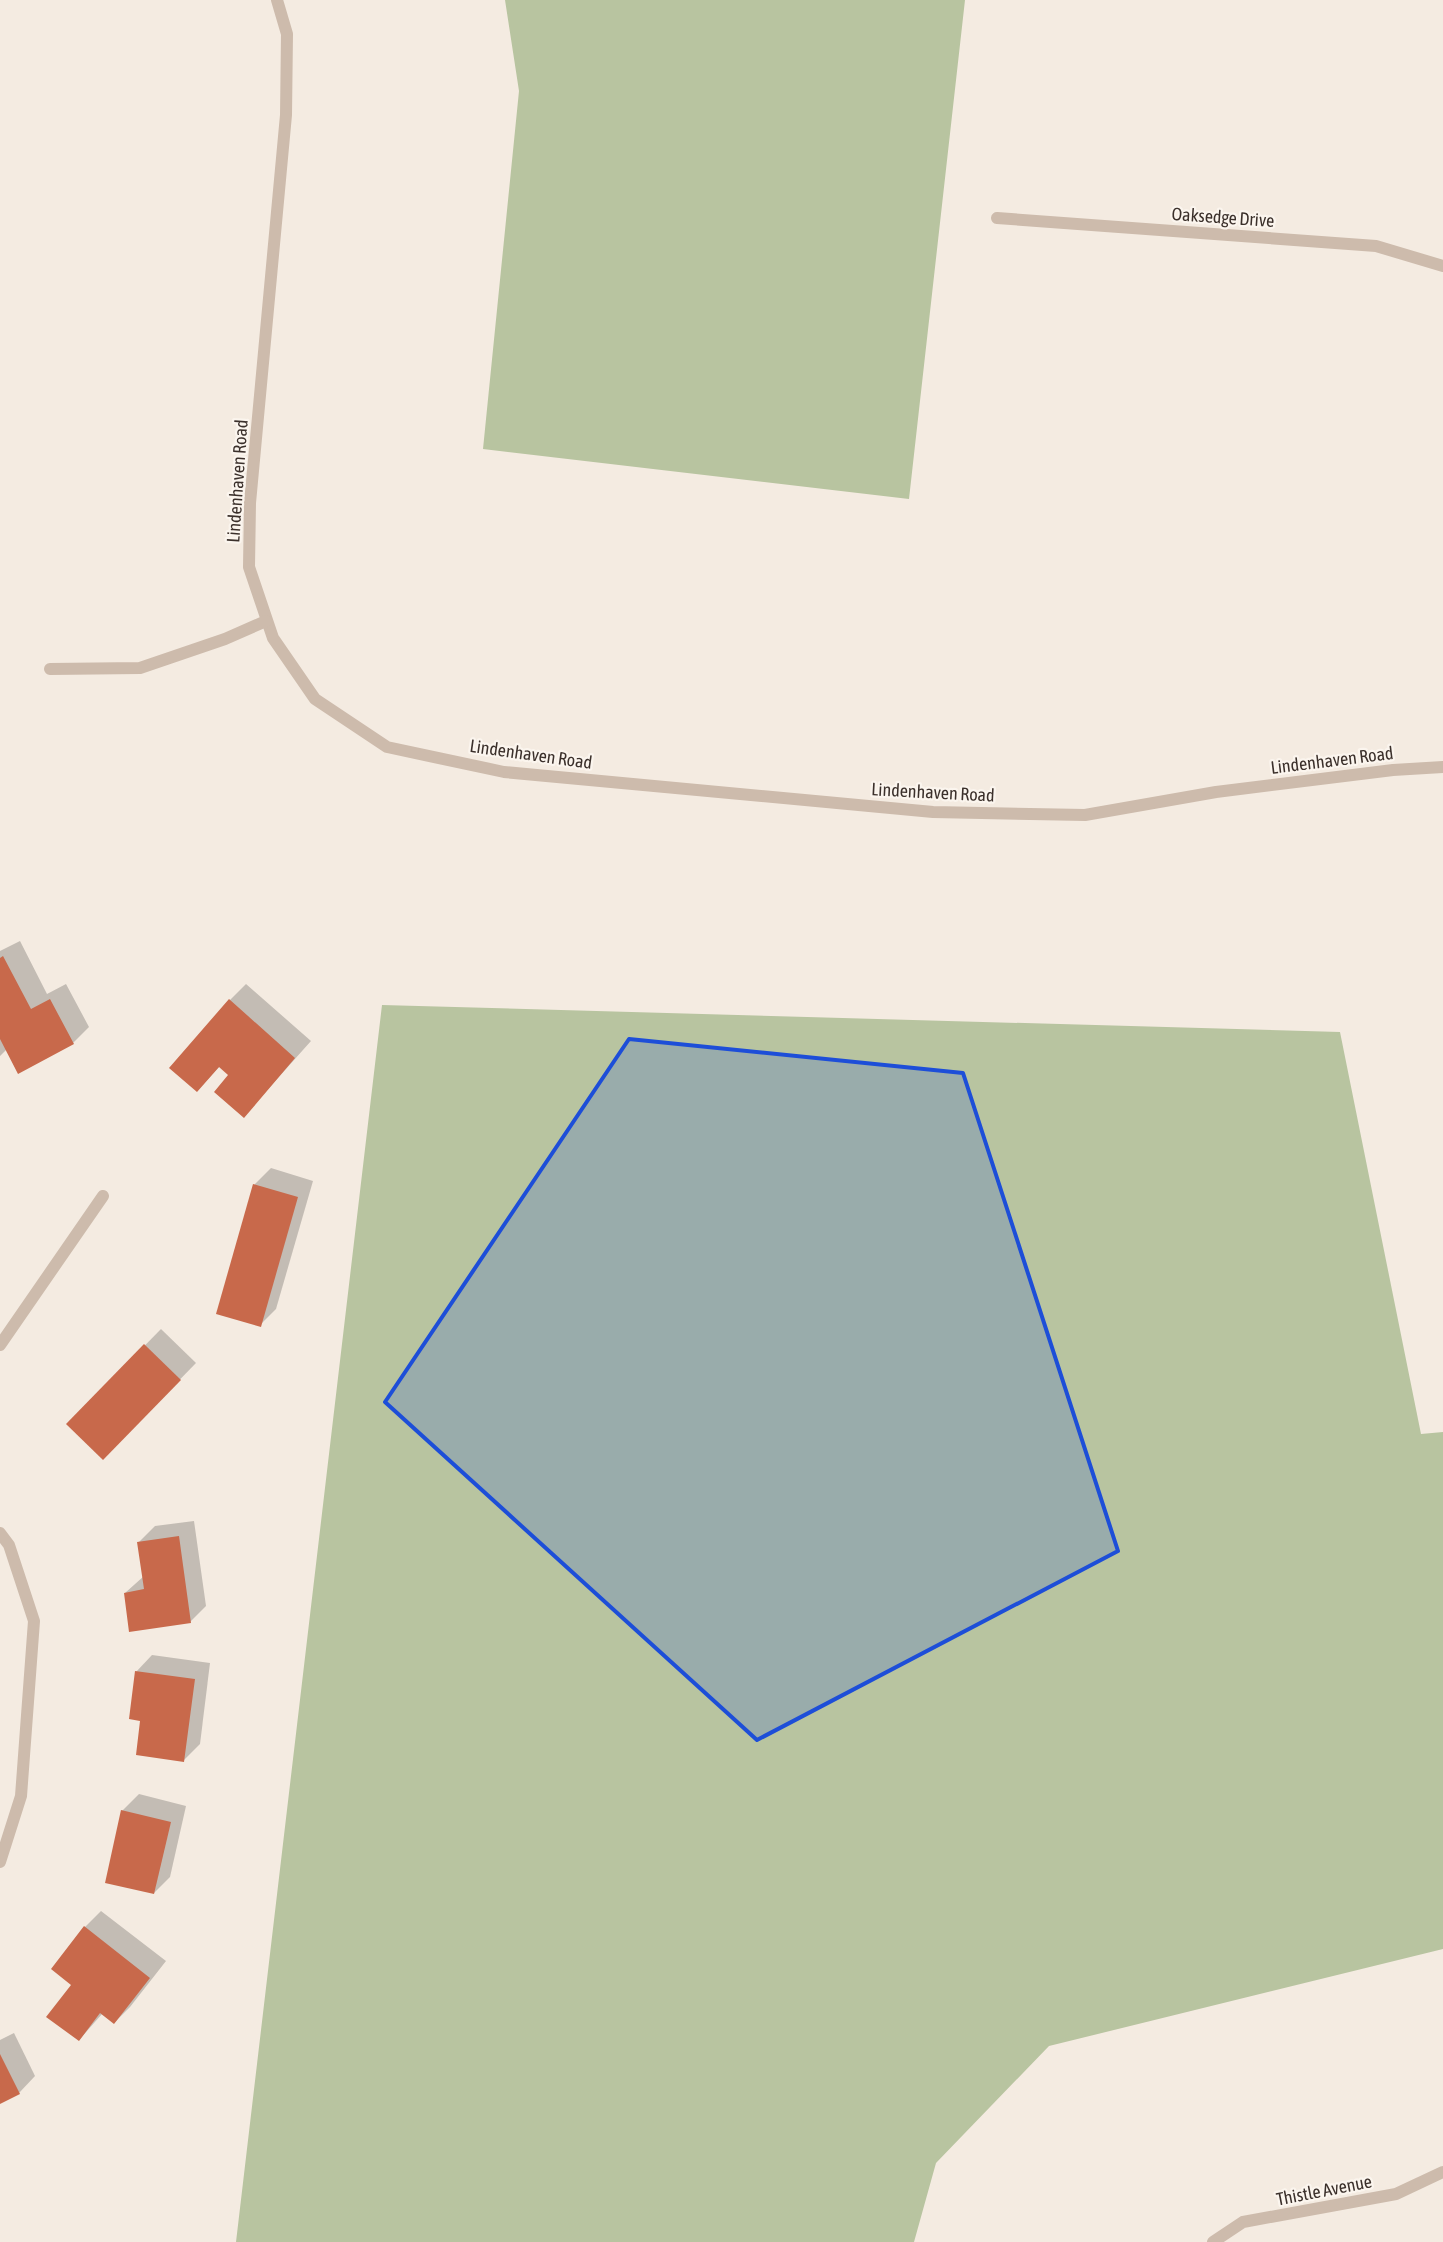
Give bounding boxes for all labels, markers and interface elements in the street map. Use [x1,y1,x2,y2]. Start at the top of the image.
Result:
street label: Oaksedge Drive [1171,203,1275,231]
street label: Lindenhaven Road [222,419,252,543]
street label: Lindenhaven Road [468,735,594,773]
street label: Lindenhaven Road [1270,742,1394,778]
street label: Lindenhaven Road [871,778,995,806]
street label: Thistle Avenue [1274,2170,1374,2210]

